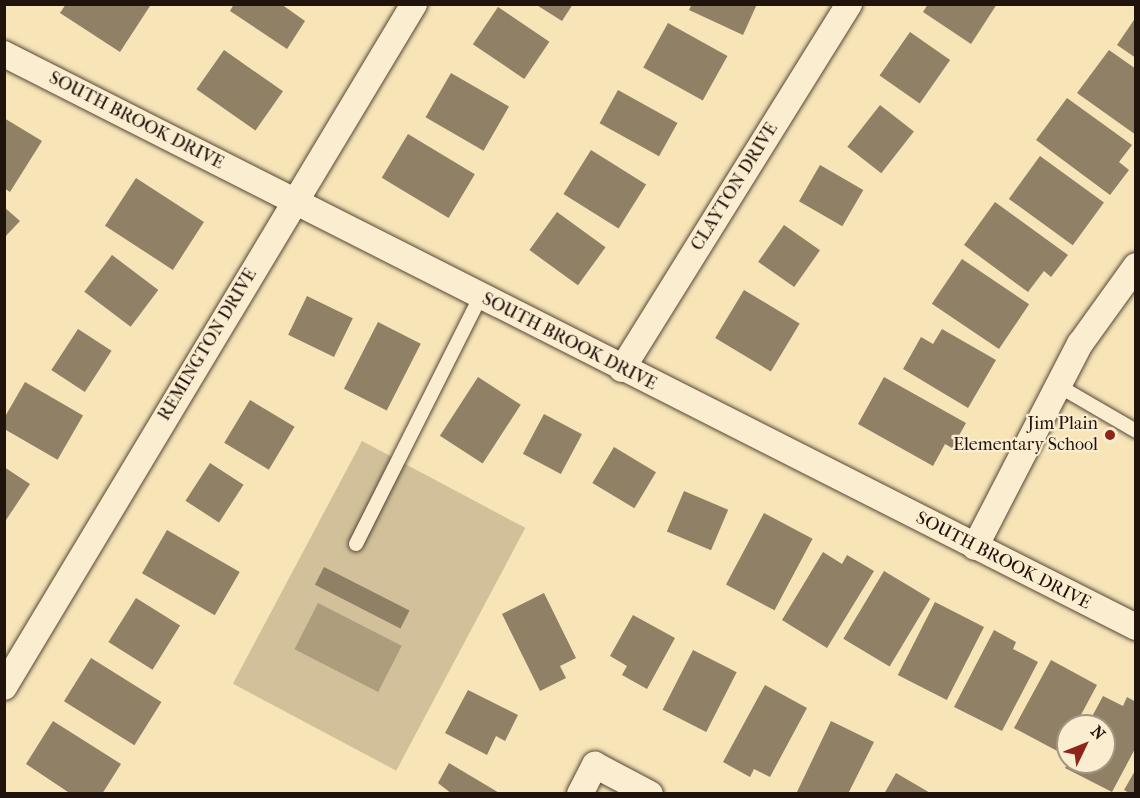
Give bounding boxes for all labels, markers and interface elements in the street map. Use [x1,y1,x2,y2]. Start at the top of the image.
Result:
street label: SOUTH BROOK DRIVE [45,68,227,174]
street label: CLAYTON DRIVE [687,119,783,255]
street label: REMINGTON DRIVE [154,265,262,425]
street label: SOUTH BROOK DRIVE [478,289,660,395]
place label: Jim Plain Elementary School [953,414,1098,456]
marker: Jim Plain Elementary School [1103,428,1117,442]
street label: SOUTH BROOK DRIVE [912,508,1094,614]
north arrow [1056,714,1116,774]
text: N [1087,722,1109,744]

